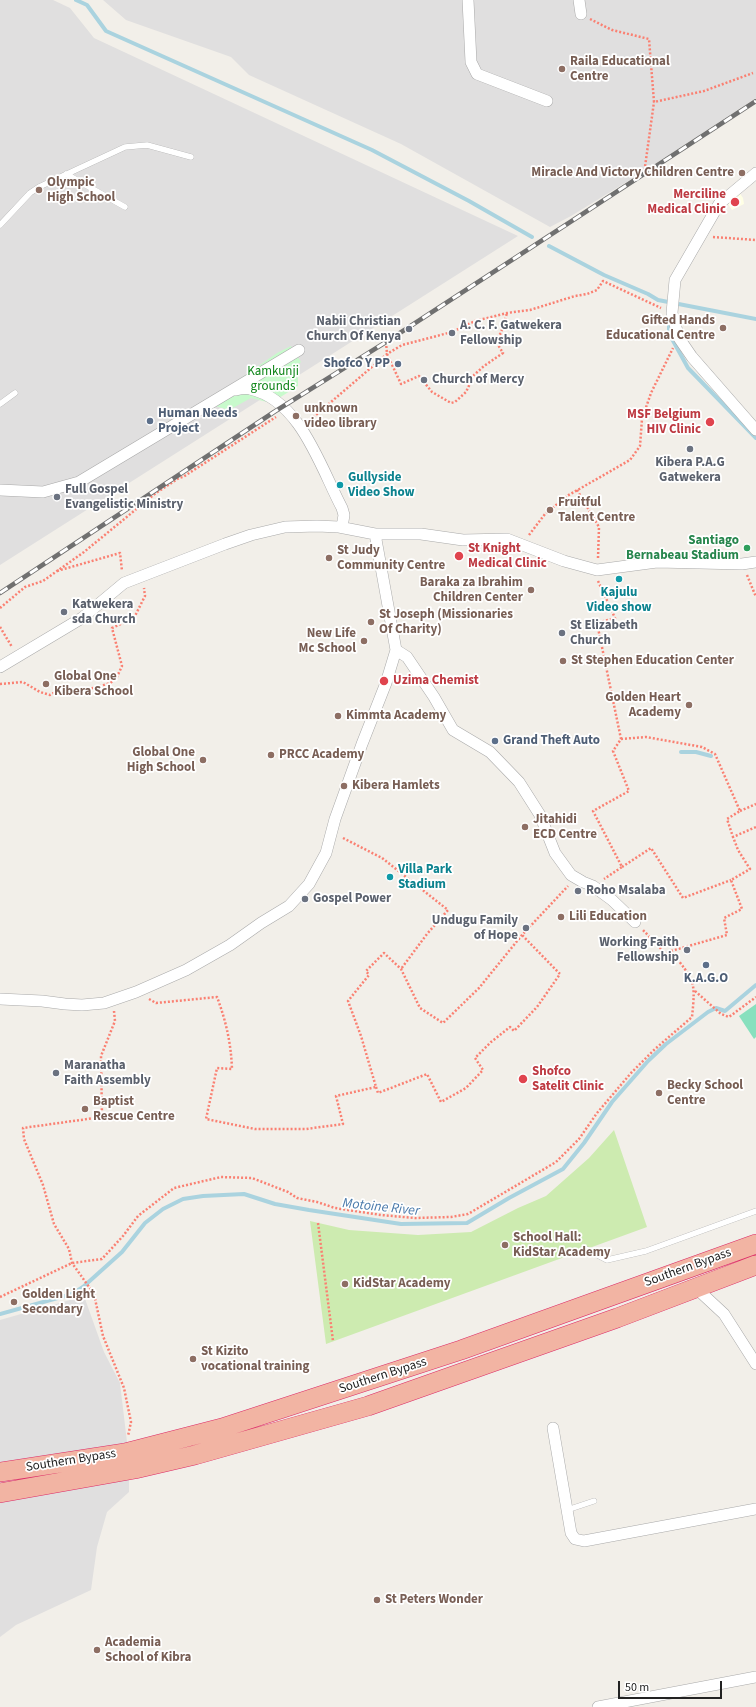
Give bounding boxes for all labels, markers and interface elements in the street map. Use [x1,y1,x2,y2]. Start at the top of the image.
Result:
place label: Raila Educational Centre [570,54,670,85]
marker: Raila Educational Centre [557,64,567,74]
place label: Miracle And Victory Children Centre [531,165,734,181]
marker: Miracle And Victory Children Centre [737,168,747,178]
place label: Olympic High School [47,175,115,206]
marker: Olympic High School [34,185,44,195]
place label: Merciline Medical Clinic [647,187,726,218]
marker: Merciline Medical Clinic [729,196,741,208]
place label: Gifted Hands Educational Centre [606,313,715,344]
place label: Nabii Christian Church Of Kenya [306,314,401,345]
place label: A. C. F. Gatwekera Fellowship [460,318,562,349]
marker: Gifted Hands Educational Centre [718,323,728,333]
marker: Nabii Christian Church Of Kenya [404,324,414,334]
marker: A. C. F. Gatwekera Fellowship [447,328,457,338]
place label: Shofco Y PP [323,356,390,372]
marker: Shofco Y PP [393,359,403,369]
park label: Kamkunji grounds [247,364,299,395]
place label: Church of Mercy [432,372,524,388]
marker: Church of Mercy [419,375,429,385]
place label: unknown video library [304,401,377,432]
place label: Human Needs Project [158,406,237,437]
place label: MSF Belgium HIV Clinic [627,407,701,438]
marker: unknown video library [291,411,301,421]
marker: Human Needs Project [145,416,155,426]
marker: MSF Belgium HIV Clinic [704,416,716,428]
marker: Kibera P.A.G Gatwekera [685,444,695,454]
place label: Kibera P.A.G Gatwekera [655,455,725,486]
place label: Gullyside Video Show [348,470,415,501]
marker: Gullyside Video Show [335,480,345,490]
place label: Full Gospel Evangelistic Ministry [65,482,183,513]
marker: Full Gospel Evangelistic Ministry [52,492,62,502]
place label: Fruitful Talent Centre [558,495,635,526]
marker: Fruitful Talent Centre [545,505,555,515]
place label: Santiago Bernabeau Stadium [626,533,739,564]
place label: St Knight Medical Clinic [468,541,547,572]
place label: St Judy Community Centre [337,543,445,574]
marker: Santiago Bernabeau Stadium [742,543,752,553]
marker: St Knight Medical Clinic [453,550,465,562]
marker: St Judy Community Centre [324,553,334,563]
marker: Kajulu Video show [614,574,624,584]
place label: Baraka za Ibrahim Children Center [420,575,523,606]
marker: Baraka za Ibrahim Children Center [526,585,536,595]
place label: Kajulu Video show [586,585,652,616]
place label: Katwekera sda Church [72,597,136,628]
marker: Katwekera sda Church [59,607,69,617]
place label: St Joseph (Missionaries Of Charity) [379,607,513,638]
marker: St Joseph (Missionaries Of Charity) [366,617,376,627]
place label: St Elizabeth Church [570,618,638,649]
place label: New Life Mc School [299,626,356,657]
marker: St Elizabeth Church [557,628,567,638]
marker: New Life Mc School [359,636,369,646]
place label: St Stephen Education Center [571,653,734,669]
marker: St Stephen Education Center [558,656,568,666]
place label: Global One Kibera School [54,669,133,700]
place label: Uzima Chemist [393,673,479,689]
marker: Uzima Chemist [378,675,390,687]
marker: Global One Kibera School [41,679,51,689]
place label: Golden Heart Academy [605,690,681,721]
marker: Golden Heart Academy [684,700,694,710]
place label: Kimmta Academy [346,708,446,724]
marker: Kimmta Academy [333,711,343,721]
place label: Grand Theft Auto [503,733,600,749]
marker: Grand Theft Auto [490,736,500,746]
place label: Global One High School [127,745,195,776]
place label: PRCC Academy [279,747,364,763]
marker: PRCC Academy [266,750,276,760]
marker: Global One High School [198,755,208,765]
place label: Kibera Hamlets [352,778,440,794]
marker: Kibera Hamlets [339,781,349,791]
place label: Jitahidi ECD Centre [533,812,597,843]
marker: Jitahidi ECD Centre [520,822,530,832]
place label: Villa Park Stadium [398,862,452,893]
marker: Villa Park Stadium [385,872,395,882]
place label: Roho Msalaba [586,883,666,899]
marker: Roho Msalaba [573,886,583,896]
place label: Gospel Power [313,891,391,907]
marker: Gospel Power [300,894,310,904]
place label: Lili Education [569,909,647,925]
marker: Lili Education [556,912,566,922]
place label: Undugu Family of Hope [432,913,518,944]
marker: Undugu Family of Hope [521,923,531,933]
place label: Working Faith Fellowship [599,935,679,966]
marker: Working Faith Fellowship [682,945,692,955]
marker: K.A.G.O [701,960,711,970]
place label: K.A.G.O [684,971,728,987]
place label: Maranatha Faith Assembly [64,1058,151,1089]
place label: Shofco Satelit Clinic [532,1064,604,1095]
marker: Maranatha Faith Assembly [51,1068,61,1078]
marker: Shofco Satelit Clinic [517,1073,529,1085]
place label: Becky School Centre [667,1078,743,1109]
marker: Becky School Centre [654,1088,664,1098]
place label: Baptist Rescue Centre [93,1094,175,1125]
marker: Baptist Rescue Centre [80,1104,90,1114]
water label: Motoine River [342,1196,420,1220]
place label: School Hall: KidStar Academy [513,1230,611,1261]
marker: School Hall: KidStar Academy [500,1240,510,1250]
street label: Southern Bypass [642,1245,734,1291]
place label: KidStar Academy [353,1276,451,1292]
marker: KidStar Academy [340,1279,350,1289]
place label: Golden Light Secondary [22,1287,95,1318]
marker: Golden Light Secondary [9,1297,19,1307]
place label: St Kizito vocational training [201,1344,309,1375]
marker: St Kizito vocational training [188,1354,198,1364]
street label: Southern Bypass [337,1354,429,1398]
street label: Southern Bypass [25,1446,117,1476]
place label: St Peters Wonder [385,1592,483,1608]
marker: St Peters Wonder [372,1595,382,1605]
place label: Academia School of Kibra [105,1635,191,1666]
marker: Academia School of Kibra [92,1645,102,1655]
scale bar [620,1673,724,1699]
text: 50 m [625,1679,649,1696]

